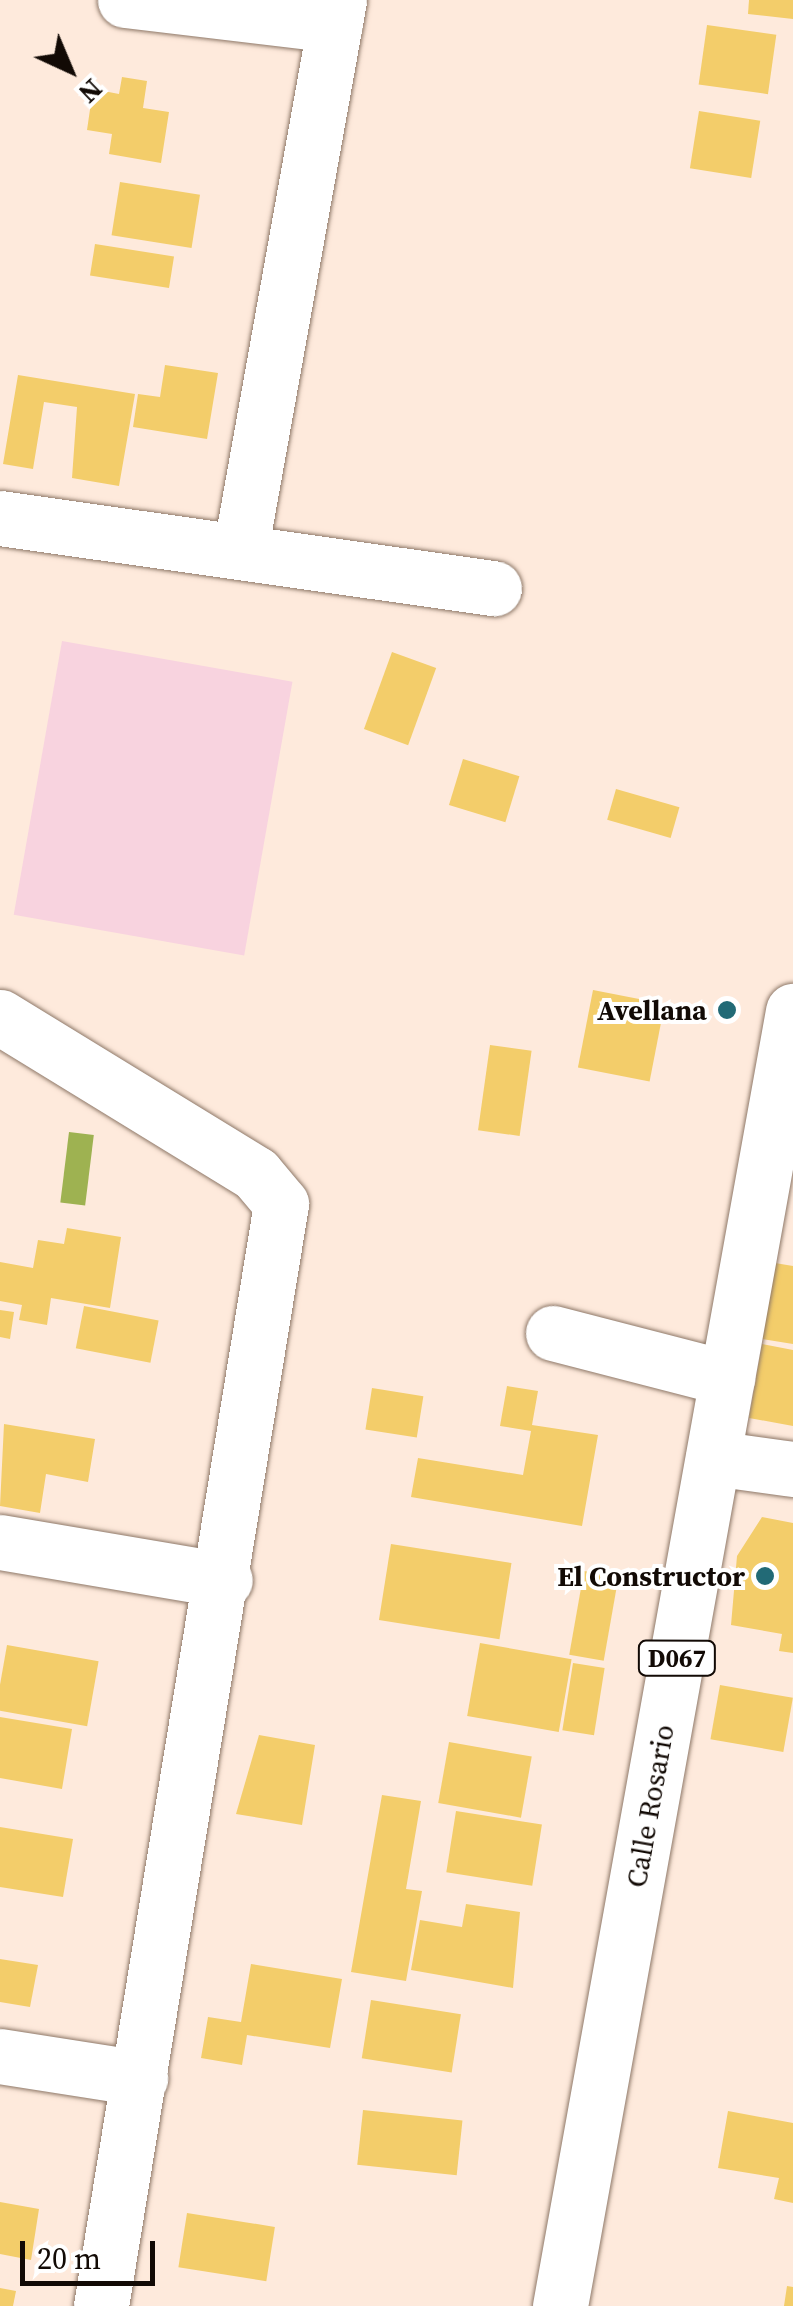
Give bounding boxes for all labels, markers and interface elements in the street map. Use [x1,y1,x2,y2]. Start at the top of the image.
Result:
north arrow [20,20,120,120]
text: N [70,71,111,112]
place label: Avellana [597,993,707,1027]
marker: Avellana [716,999,738,1021]
place label: El Constructor [557,1559,745,1593]
marker: El Constructor [754,1565,776,1587]
road number: D067 [637,1638,717,1678]
street label: Calle Rosario [619,1722,681,1890]
scale bar [25,2221,160,2283]
text: 20 m [37,2238,101,2279]

